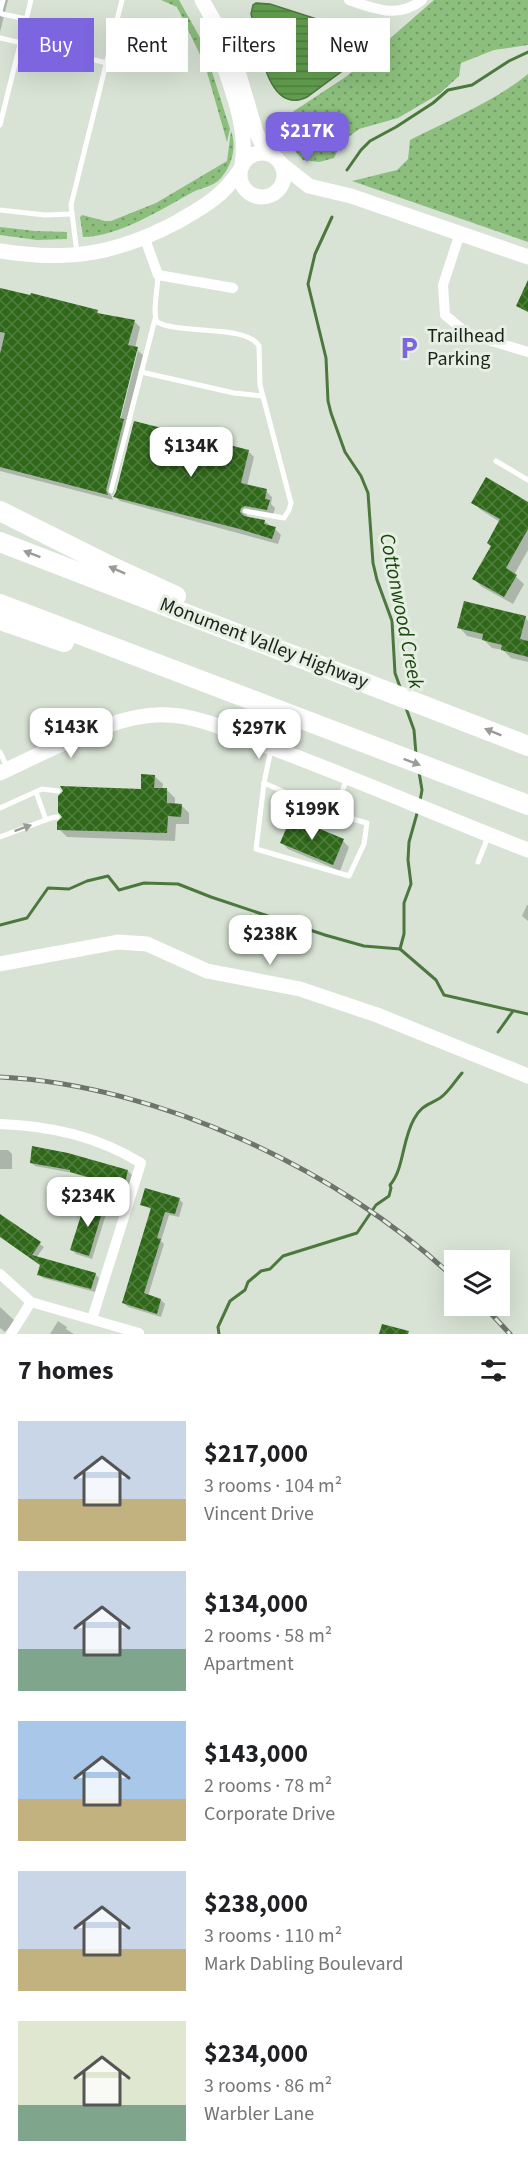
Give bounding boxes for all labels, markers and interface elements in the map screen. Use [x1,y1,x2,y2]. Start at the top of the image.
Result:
chip: Buy [18,18,94,72]
chip: Rent [106,18,188,72]
chip: Filters [200,18,296,72]
chip: New [308,18,390,72]
pin: $217K [265,112,349,163]
text: $217K [280,117,334,145]
place label: Trailhead Parking [427,322,505,373]
parking icon: Trailhead Parking [396,335,422,361]
pin: $134K [149,427,233,478]
text: $134K [164,432,218,460]
water label: Cottonwood Creek [372,531,432,692]
one-way arrow [23,549,41,559]
one-way arrow [109,565,126,574]
street label: Monument Valley Highway [156,590,373,696]
pin: $143K [29,708,113,759]
pin: $297K [217,709,301,760]
text: $143K [44,713,98,741]
text: $297K [232,714,286,742]
one-way arrow [483,726,501,736]
one-way arrow [403,757,421,767]
pin: $199K [270,790,354,841]
text: $199K [285,795,339,823]
one-way arrow [14,823,32,833]
pin: $238K [228,915,312,966]
text: $238K [243,920,297,948]
pin: $234K [46,1177,130,1228]
text: $234K [61,1182,115,1210]
map controls [444,1250,510,1316]
button: layers [444,1250,510,1316]
text: 7 homes [18,1352,113,1389]
icon: filters [477,1354,510,1387]
text: $217,000 [204,1435,308,1472]
icon: home [66,1445,138,1517]
text: 3 rooms · 104 m² [204,1472,342,1500]
text: Vincent Drive [204,1500,314,1528]
text: $134,000 [204,1585,308,1622]
icon: home [66,1595,138,1667]
text: 2 rooms · 58 m² [204,1622,332,1650]
text: Apartment [204,1650,294,1678]
text: $143,000 [204,1735,308,1772]
icon: home [66,1745,138,1817]
text: 2 rooms · 78 m² [204,1772,332,1800]
text: Corporate Drive [204,1800,335,1828]
text: $238,000 [204,1885,308,1922]
icon: home [66,1895,138,1967]
text: 3 rooms · 110 m² [204,1922,342,1950]
text: Mark Dabling Boulevard [204,1950,403,1978]
text: $234,000 [204,2035,308,2072]
icon: home [66,2045,138,2117]
text: 3 rooms · 86 m² [204,2072,332,2100]
text: Warbler Lane [204,2100,314,2128]

